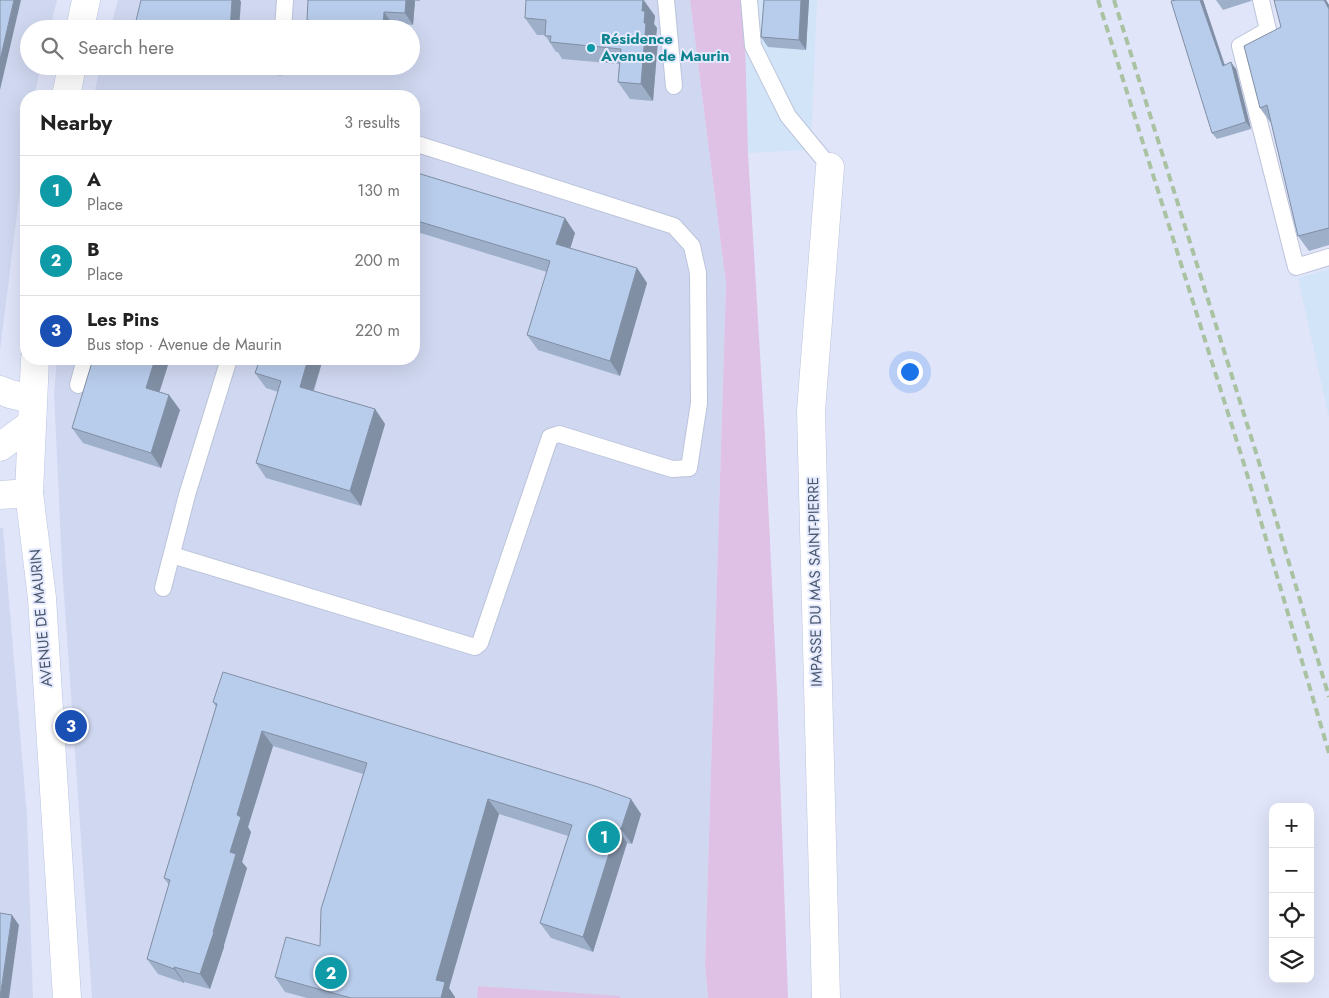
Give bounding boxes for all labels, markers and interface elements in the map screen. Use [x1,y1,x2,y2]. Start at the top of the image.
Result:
search box [20,20,420,75]
place label: Résidence Avenue de Maurin [600,28,729,67]
icon: search [38,34,66,62]
text: Search here [78,34,174,61]
marker: Résidence Avenue de Maurin [585,42,597,54]
text: Nearby [40,108,112,138]
text: 3 results [344,111,400,134]
text: A [87,166,101,193]
text: 1 [52,179,60,202]
text: 130 m [357,179,400,202]
text: Place [87,193,123,216]
text: B [87,236,100,263]
text: 2 [51,249,61,272]
text: 200 m [354,249,400,272]
text: Place [87,263,123,286]
text: Les Pins [87,306,159,333]
text: 3 [51,319,61,342]
text: 220 m [355,319,400,342]
text: Bus stop · Avenue de Maurin [87,333,282,356]
your location [897,359,923,385]
street label: IMPASSE DU MAS SAINT-PIERRE [802,477,828,687]
street label: AVENUE DE MAURIN [24,548,58,688]
pin: 3 [55,707,87,745]
map controls [1269,803,1314,983]
button: + [1269,803,1314,848]
pin: 1 [588,818,620,856]
button: − [1269,848,1314,893]
button: locate [1269,893,1314,938]
button: layers [1269,938,1314,983]
pin: 2 [315,954,347,992]

